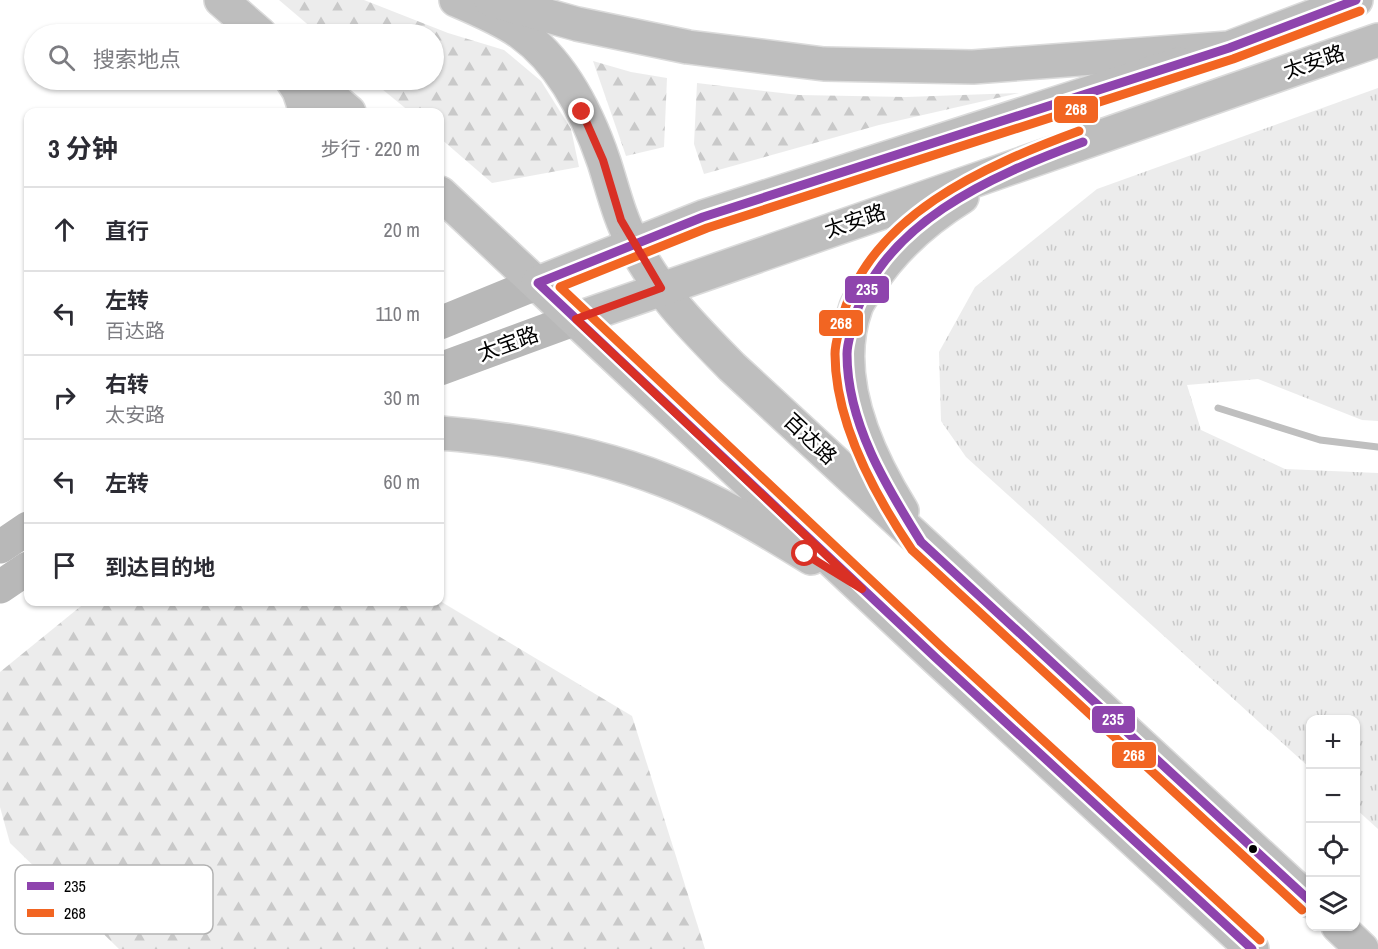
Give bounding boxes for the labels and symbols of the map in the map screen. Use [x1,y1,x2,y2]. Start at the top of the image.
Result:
street label: 太安路 [1279,38,1348,85]
line badge: 268 [1053,95,1099,124]
route end [568,98,594,124]
text: 268 [1065,98,1087,120]
street label: 太安路 [820,197,889,244]
line badge: 235 [844,275,890,304]
text: 235 [856,278,878,300]
line badge: 268 [818,309,864,337]
text: 268 [830,312,852,334]
street label: 太宝路 [473,319,542,368]
street label: 百达路 [777,407,843,471]
route start [791,540,817,566]
line badge: 235 [1091,705,1136,734]
text: 235 [1102,708,1124,730]
line badge: 268 [1111,741,1157,769]
text: 268 [1123,744,1145,766]
unlabelled marker [1247,843,1259,855]
legend [15,865,213,934]
text: 235 [64,875,86,897]
text: 268 [64,902,86,924]

